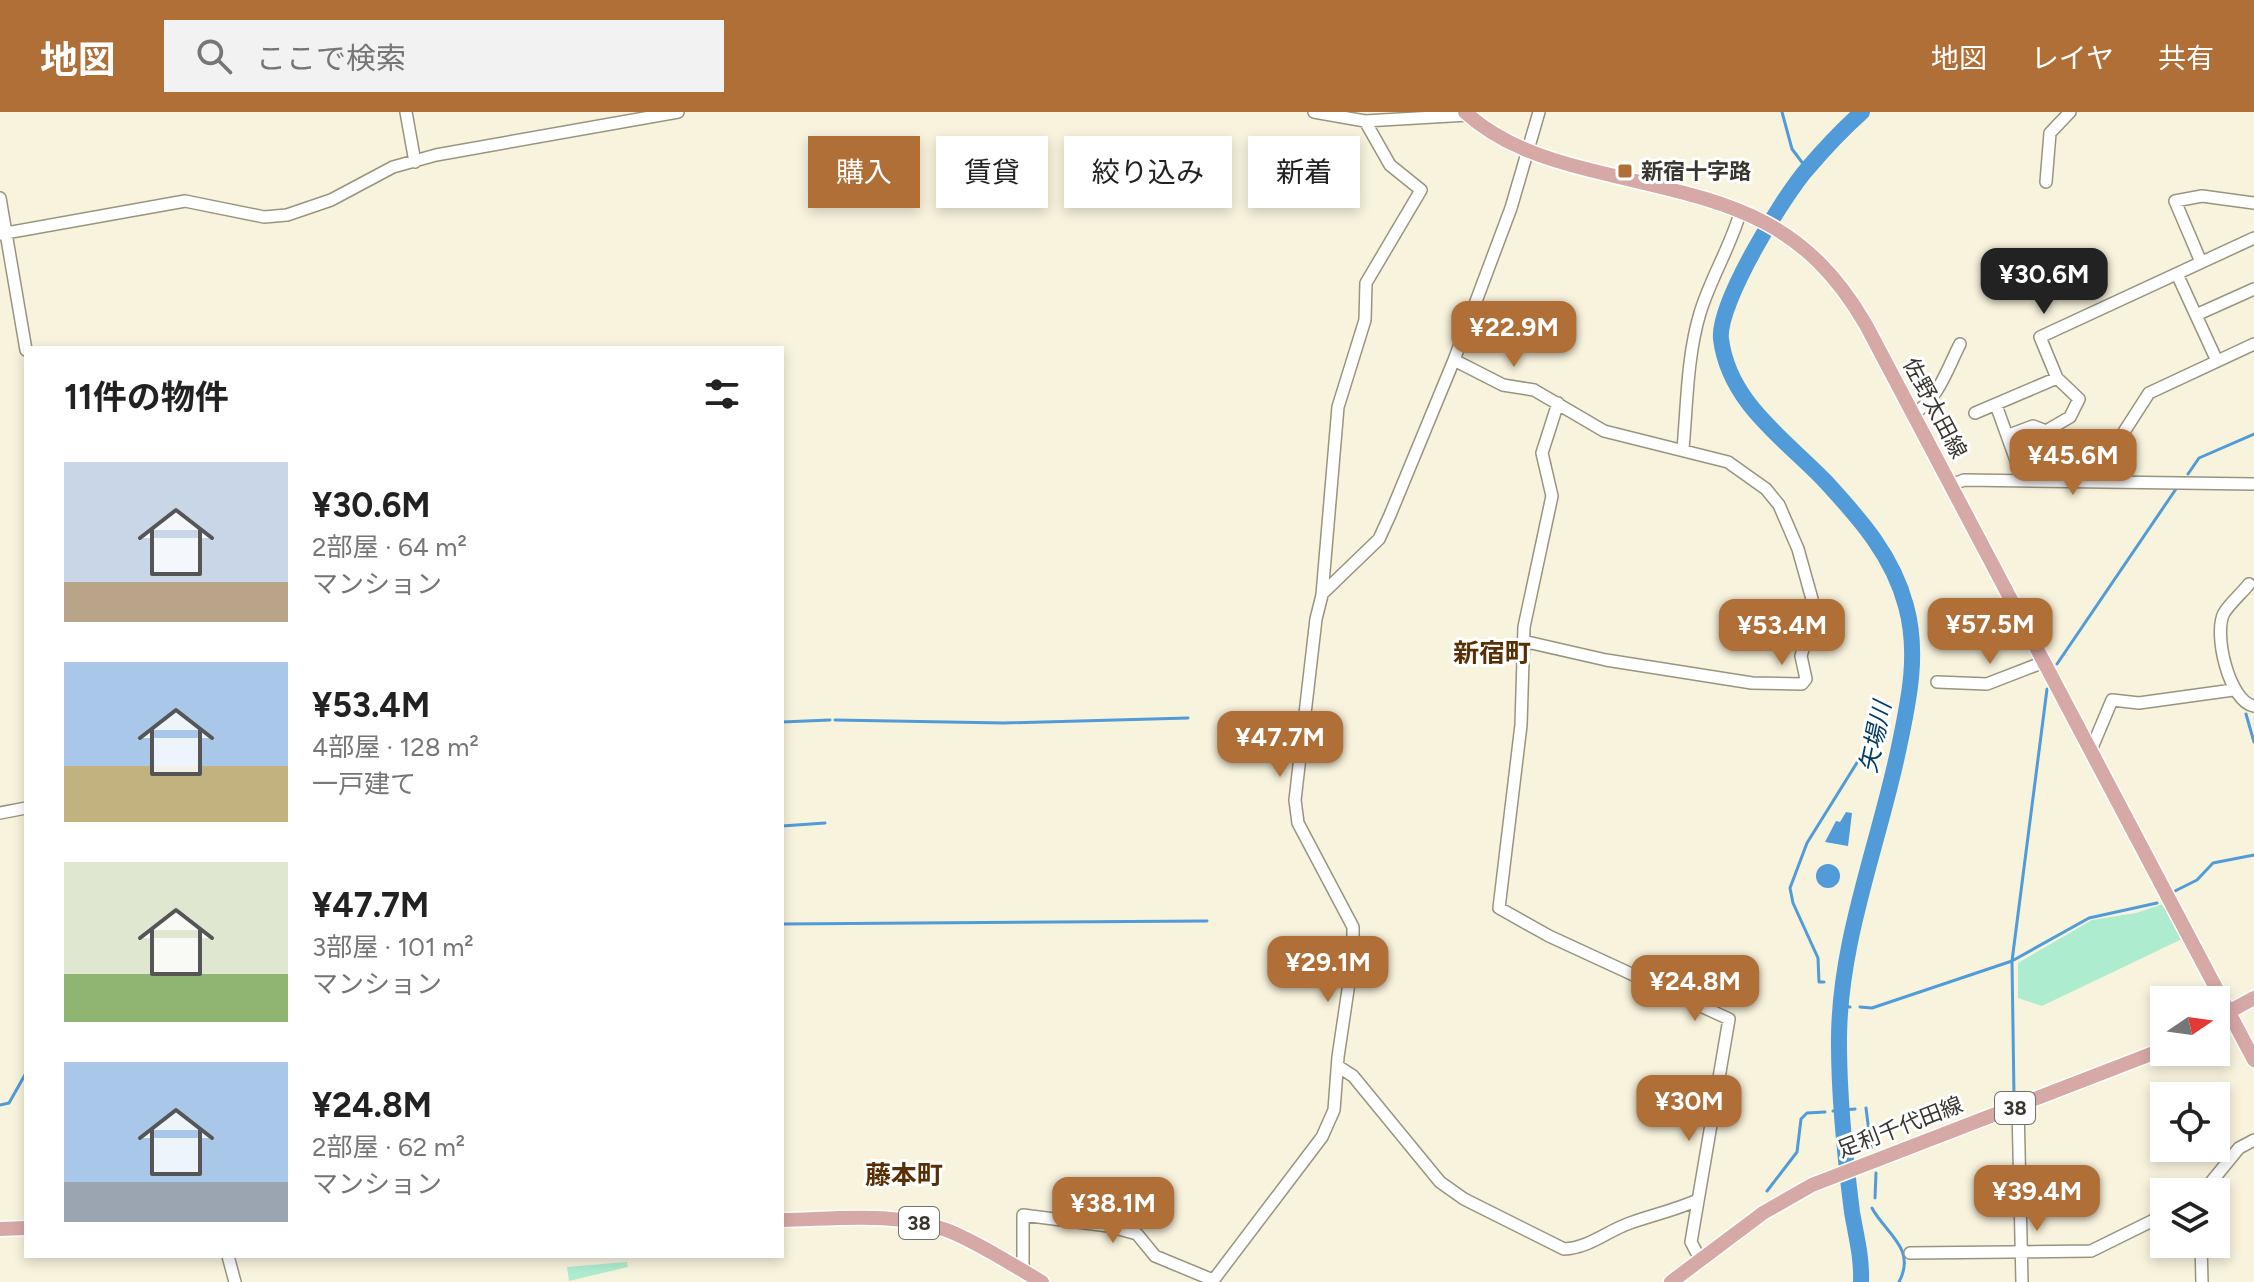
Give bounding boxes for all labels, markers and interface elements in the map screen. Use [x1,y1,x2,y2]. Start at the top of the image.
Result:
search box [164,20,724,92]
icon: search [192,34,236,78]
text: 地図 [40,37,116,83]
text: ここで検索 [256,40,406,77]
text: 地図 [1931,41,1987,75]
text: レイヤ [2031,41,2114,75]
text: 共有 [2158,41,2214,75]
chip: 購入 [808,136,920,208]
chip: 賃貸 [936,136,1048,208]
chip: 絞り込み [1064,136,1232,208]
chip: 新着 [1248,136,1360,208]
place label: 新宿十字路 [1641,158,1751,185]
marker: 新宿十字路 [1616,162,1634,180]
pin: ¥30.6M [1979,248,2109,316]
text: ¥30.6M [1999,258,2089,290]
pin: ¥22.9M [1449,301,1579,369]
text: ¥22.9M [1469,311,1559,343]
street label: 佐野太田線 [1897,353,1973,463]
icon: filters [700,372,744,416]
text: 11件の物件 [64,377,229,418]
pin: ¥45.6M [2008,429,2138,497]
text: ¥45.6M [2028,439,2118,471]
text: ¥30.6M [312,485,431,526]
icon: home [128,494,224,590]
text: 2部屋 · 64 m² [312,531,467,563]
text: マンション [312,568,442,600]
pin: ¥57.5M [1925,598,2055,666]
pin: ¥53.4M [1717,599,1847,667]
text: ¥57.5M [1946,608,2034,640]
text: ¥53.4M [1737,609,1827,641]
district label: 新宿町 [1453,637,1531,669]
text: ¥53.4M [312,685,430,726]
icon: home [128,694,224,790]
water label: 矢場川 [1853,696,1897,775]
pin: ¥47.7M [1215,711,1345,779]
text: ¥47.7M [1235,721,1325,753]
text: 4部屋 · 128 m² [312,731,479,763]
text: 一戸建て [312,768,416,800]
text: ¥47.7M [312,885,429,926]
icon: home [128,894,224,990]
text: 3部屋 · 101 m² [312,931,474,963]
pin: ¥29.1M [1263,936,1393,1004]
text: ¥29.1M [1285,946,1371,978]
pin: ¥24.8M [1630,955,1760,1023]
text: ¥24.8M [1649,965,1741,997]
text: マンション [312,968,442,1000]
north arrow [2150,986,2230,1066]
map controls [2150,986,2230,1258]
pin: ¥30M [1642,1075,1736,1143]
button: locate [2150,1082,2230,1162]
text: ¥24.8M [312,1085,432,1126]
text: ¥30M [1654,1085,1724,1117]
street label: 足利千代田線 [1834,1091,1966,1163]
road number: 38 [1995,1092,2035,1124]
icon: home [128,1094,224,1190]
text: 2部屋 · 62 m² [312,1131,465,1163]
district label: 藤本町 [865,1159,943,1191]
pin: ¥39.4M [1972,1165,2102,1233]
text: マンション [312,1168,442,1200]
text: ¥39.4M [1992,1175,2082,1207]
pin: ¥38.1M [1048,1177,1178,1245]
button: layers [2150,1178,2230,1258]
text: ¥38.1M [1070,1187,1156,1219]
road number: 38 [899,1207,939,1239]

